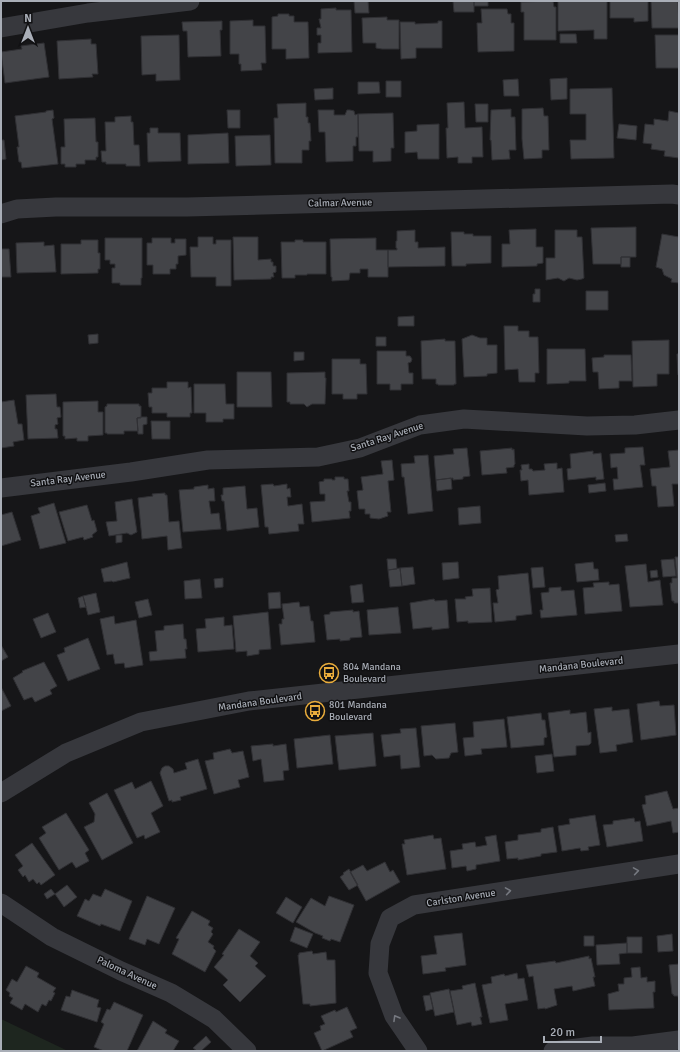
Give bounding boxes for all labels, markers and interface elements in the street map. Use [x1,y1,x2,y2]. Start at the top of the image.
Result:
north arrow [8,8,48,48]
text: N [24,12,32,25]
street label: Calmar Avenue [308,196,372,210]
street label: Santa Ray Avenue [349,420,425,454]
street label: Santa Ray Avenue [30,468,106,490]
street label: Mandana Boulevard [538,655,624,675]
place label: 804 Mandana Boulevard [343,661,401,685]
bus stop icon: 804 Mandana Boulevard [318,662,340,684]
street label: Mandana Boulevard [217,690,303,714]
place label: 801 Mandana Boulevard [329,699,387,723]
bus stop icon: 801 Mandana Boulevard [304,700,326,722]
one-way arrow [633,867,640,876]
street label: Carlston Avenue [426,887,496,909]
one-way arrow [505,887,511,896]
street label: Paloma Avenue [95,954,159,992]
one-way arrow [394,1015,401,1022]
scale bar [544,1018,601,1044]
text: 20 m [550,1025,575,1040]

